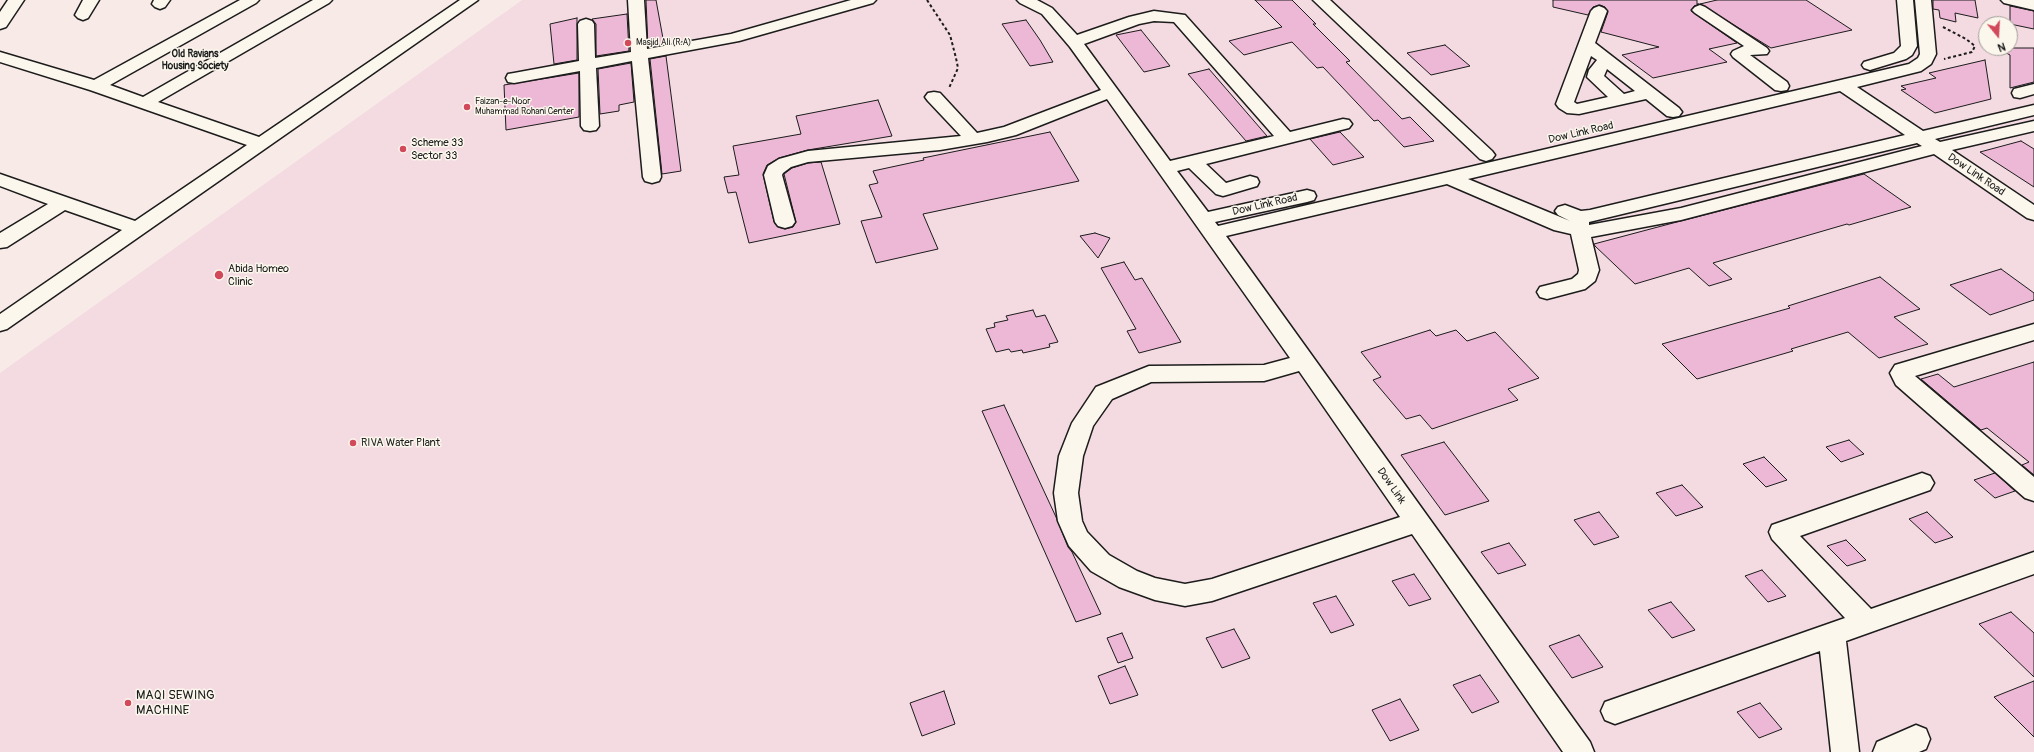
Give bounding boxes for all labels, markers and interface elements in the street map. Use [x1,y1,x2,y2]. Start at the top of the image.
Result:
north arrow [1978,16,2018,56]
marker: Masjid Ali (R.A) [623,38,633,48]
place label: Masjid Ali (R.A) [636,38,691,48]
text: N [1996,40,2007,54]
district label: Old Ravians Housing Society [161,48,229,72]
place label: Faizan-e-Noor Muhammad Rohani Center [475,97,574,118]
marker: Faizan-e-Noor Muhammad Rohani Center [462,102,472,112]
street label: Dow Link Road [1547,119,1615,147]
place label: Scheme 33 Sector 33 [411,136,463,162]
marker: Scheme 33 Sector 33 [398,144,408,154]
street label: Dow Link Road [1945,151,2007,199]
street label: Dow Link Road [1231,191,1299,219]
place label: Abida Homeo Clinic [228,262,289,288]
marker: Abida Homeo Clinic [213,269,225,281]
place label: RIVA Water Plant [361,436,440,450]
marker: RIVA Water Plant [348,438,358,448]
street label: Dow Link [1374,465,1408,507]
place label: MAQI SEWING MACHINE [136,688,215,719]
marker: MAQI SEWING MACHINE [123,698,133,708]

